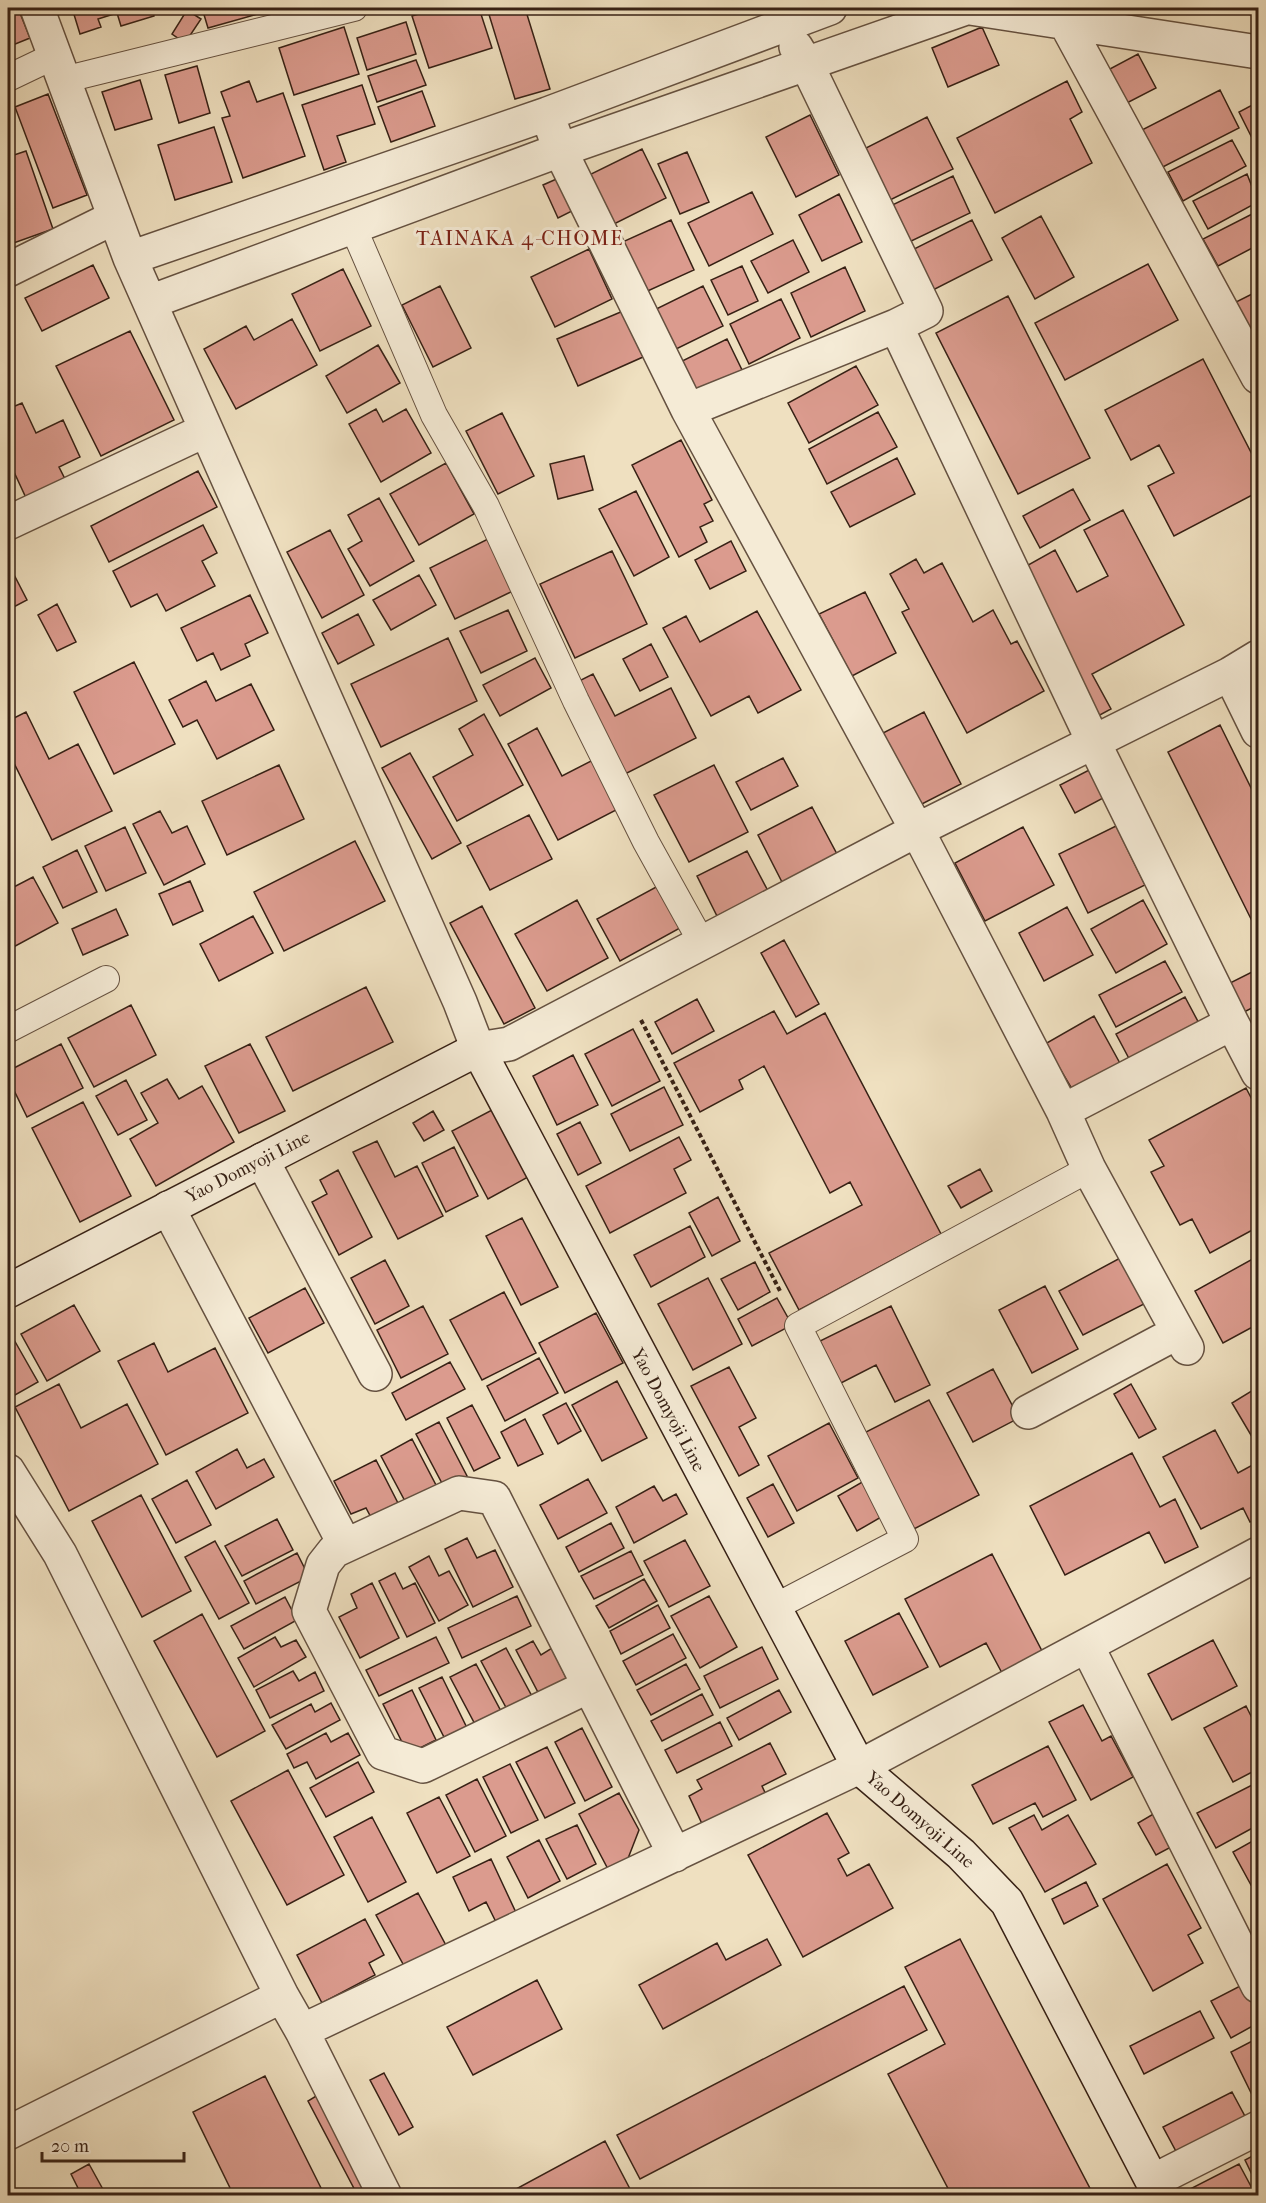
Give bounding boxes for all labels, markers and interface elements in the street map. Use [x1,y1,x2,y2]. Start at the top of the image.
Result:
district label: TAINAKA 4-CHOME [416,227,624,250]
street label: Yao Domyoji Line [181,1127,314,1208]
street label: Yao Domyoji Line [626,1344,709,1475]
street label: Yao Domyoji Line [861,1767,979,1873]
scale bar [42,2125,184,2163]
text: 20 m [51,2136,89,2157]

